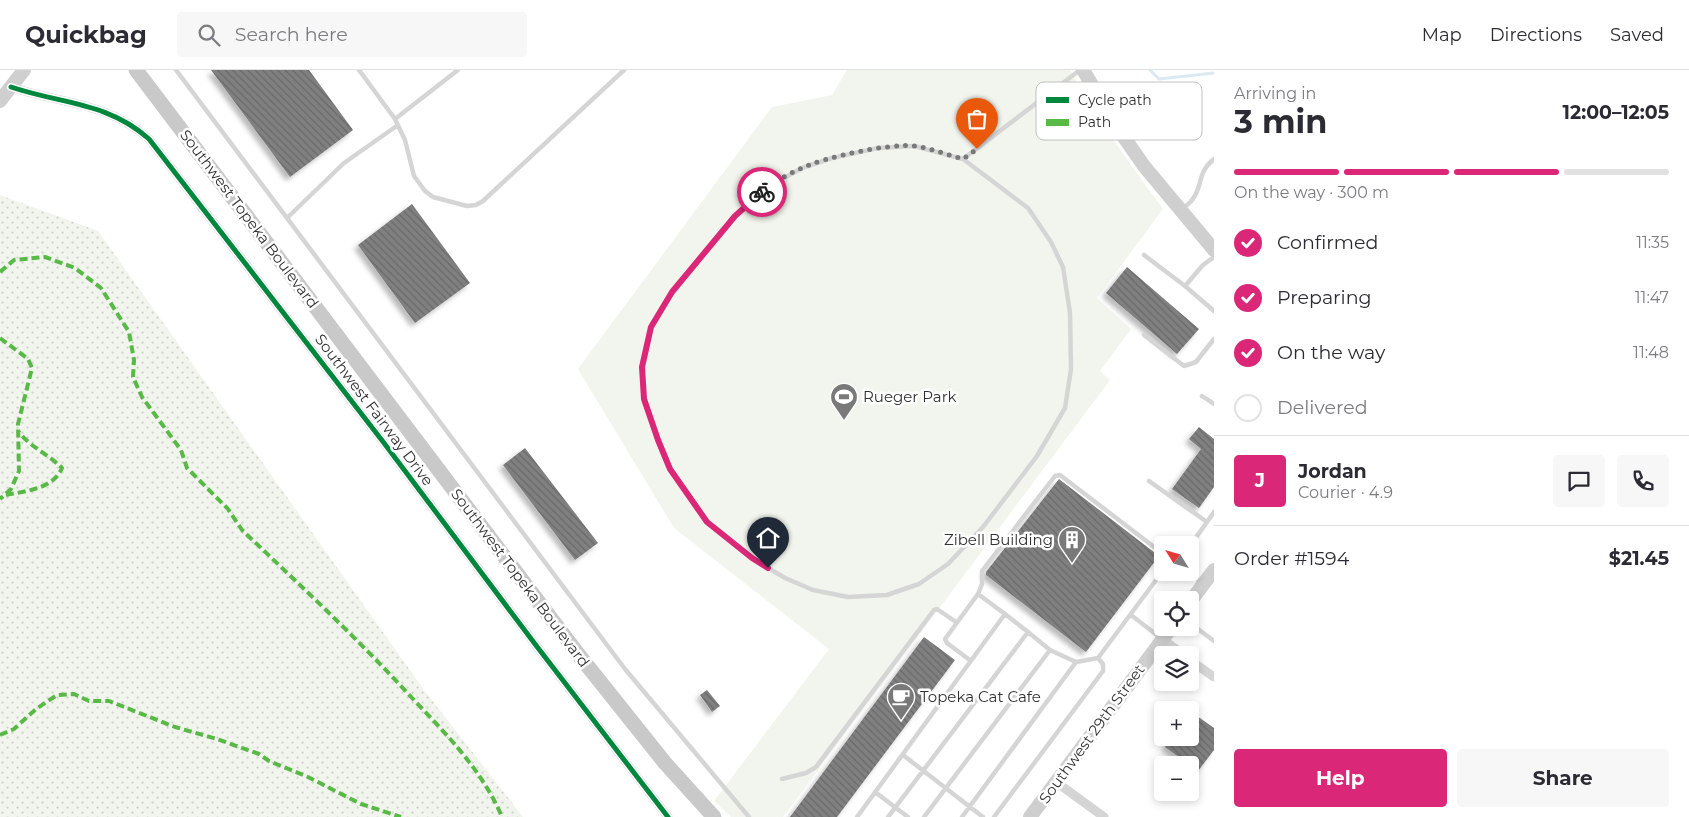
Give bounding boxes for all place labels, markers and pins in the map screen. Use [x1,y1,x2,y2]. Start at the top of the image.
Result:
pin [956,98,998,149]
sports icon: Rueger Park [829,382,859,421]
place label: Rueger Park [863,387,957,406]
pin [747,517,789,568]
building icon: Zibell Building [1057,525,1087,564]
place label: Zibell Building [944,530,1053,549]
cafe icon: Topeka Cat Cafe [886,682,916,721]
place label: Topeka Cat Cafe [920,687,1041,706]

